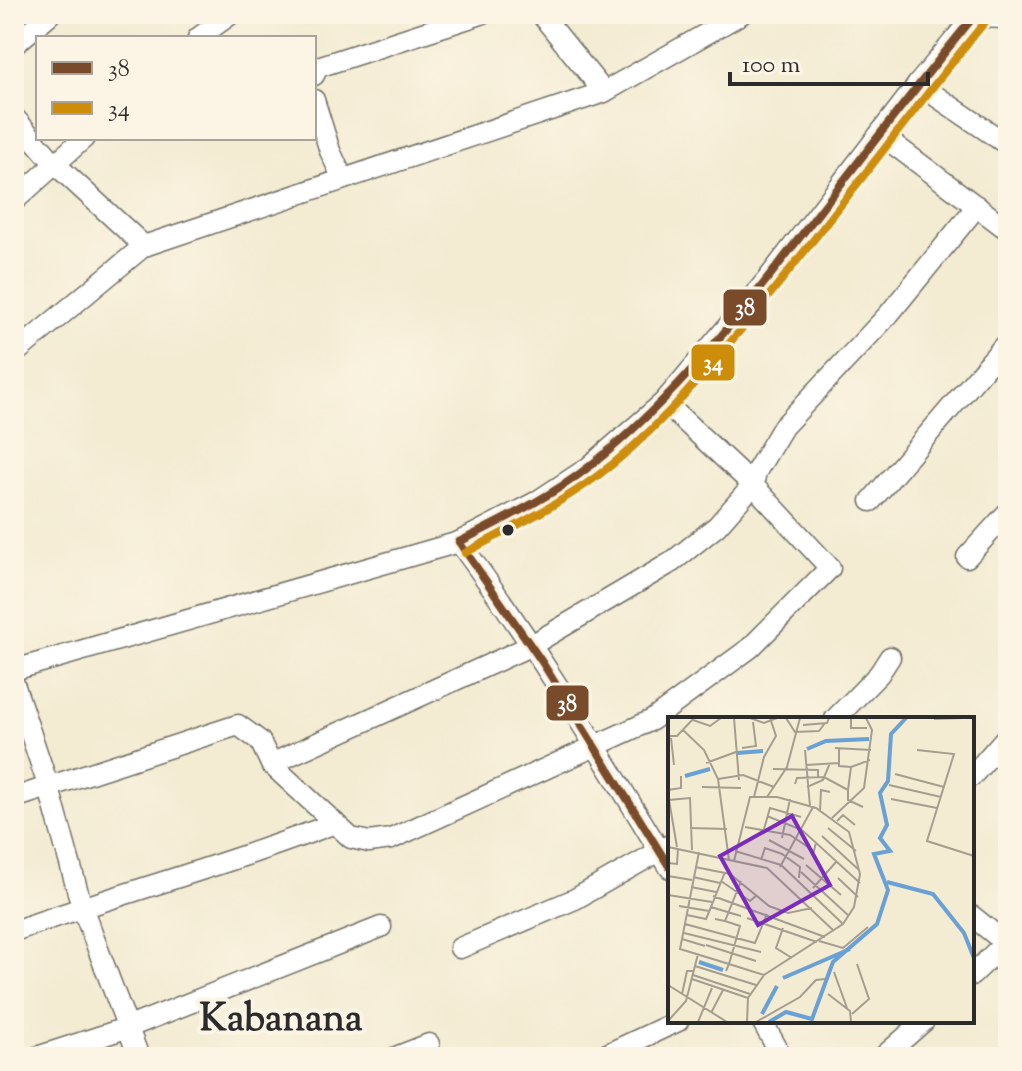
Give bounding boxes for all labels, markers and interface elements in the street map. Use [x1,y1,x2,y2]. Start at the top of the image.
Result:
legend [36,36,316,140]
scale bar [730,36,928,86]
text: 100 m [742,49,800,83]
text: 38 [108,53,130,87]
text: 34 [108,93,130,127]
line badge: 38 [722,288,768,327]
text: 38 [735,294,755,326]
line badge: 34 [690,343,736,382]
text: 34 [703,349,723,381]
unlabelled marker [500,522,516,538]
line badge: 38 [545,684,590,722]
text: 38 [557,690,577,722]
inset map [668,717,974,1023]
district label: Kabanana [200,994,363,1048]

